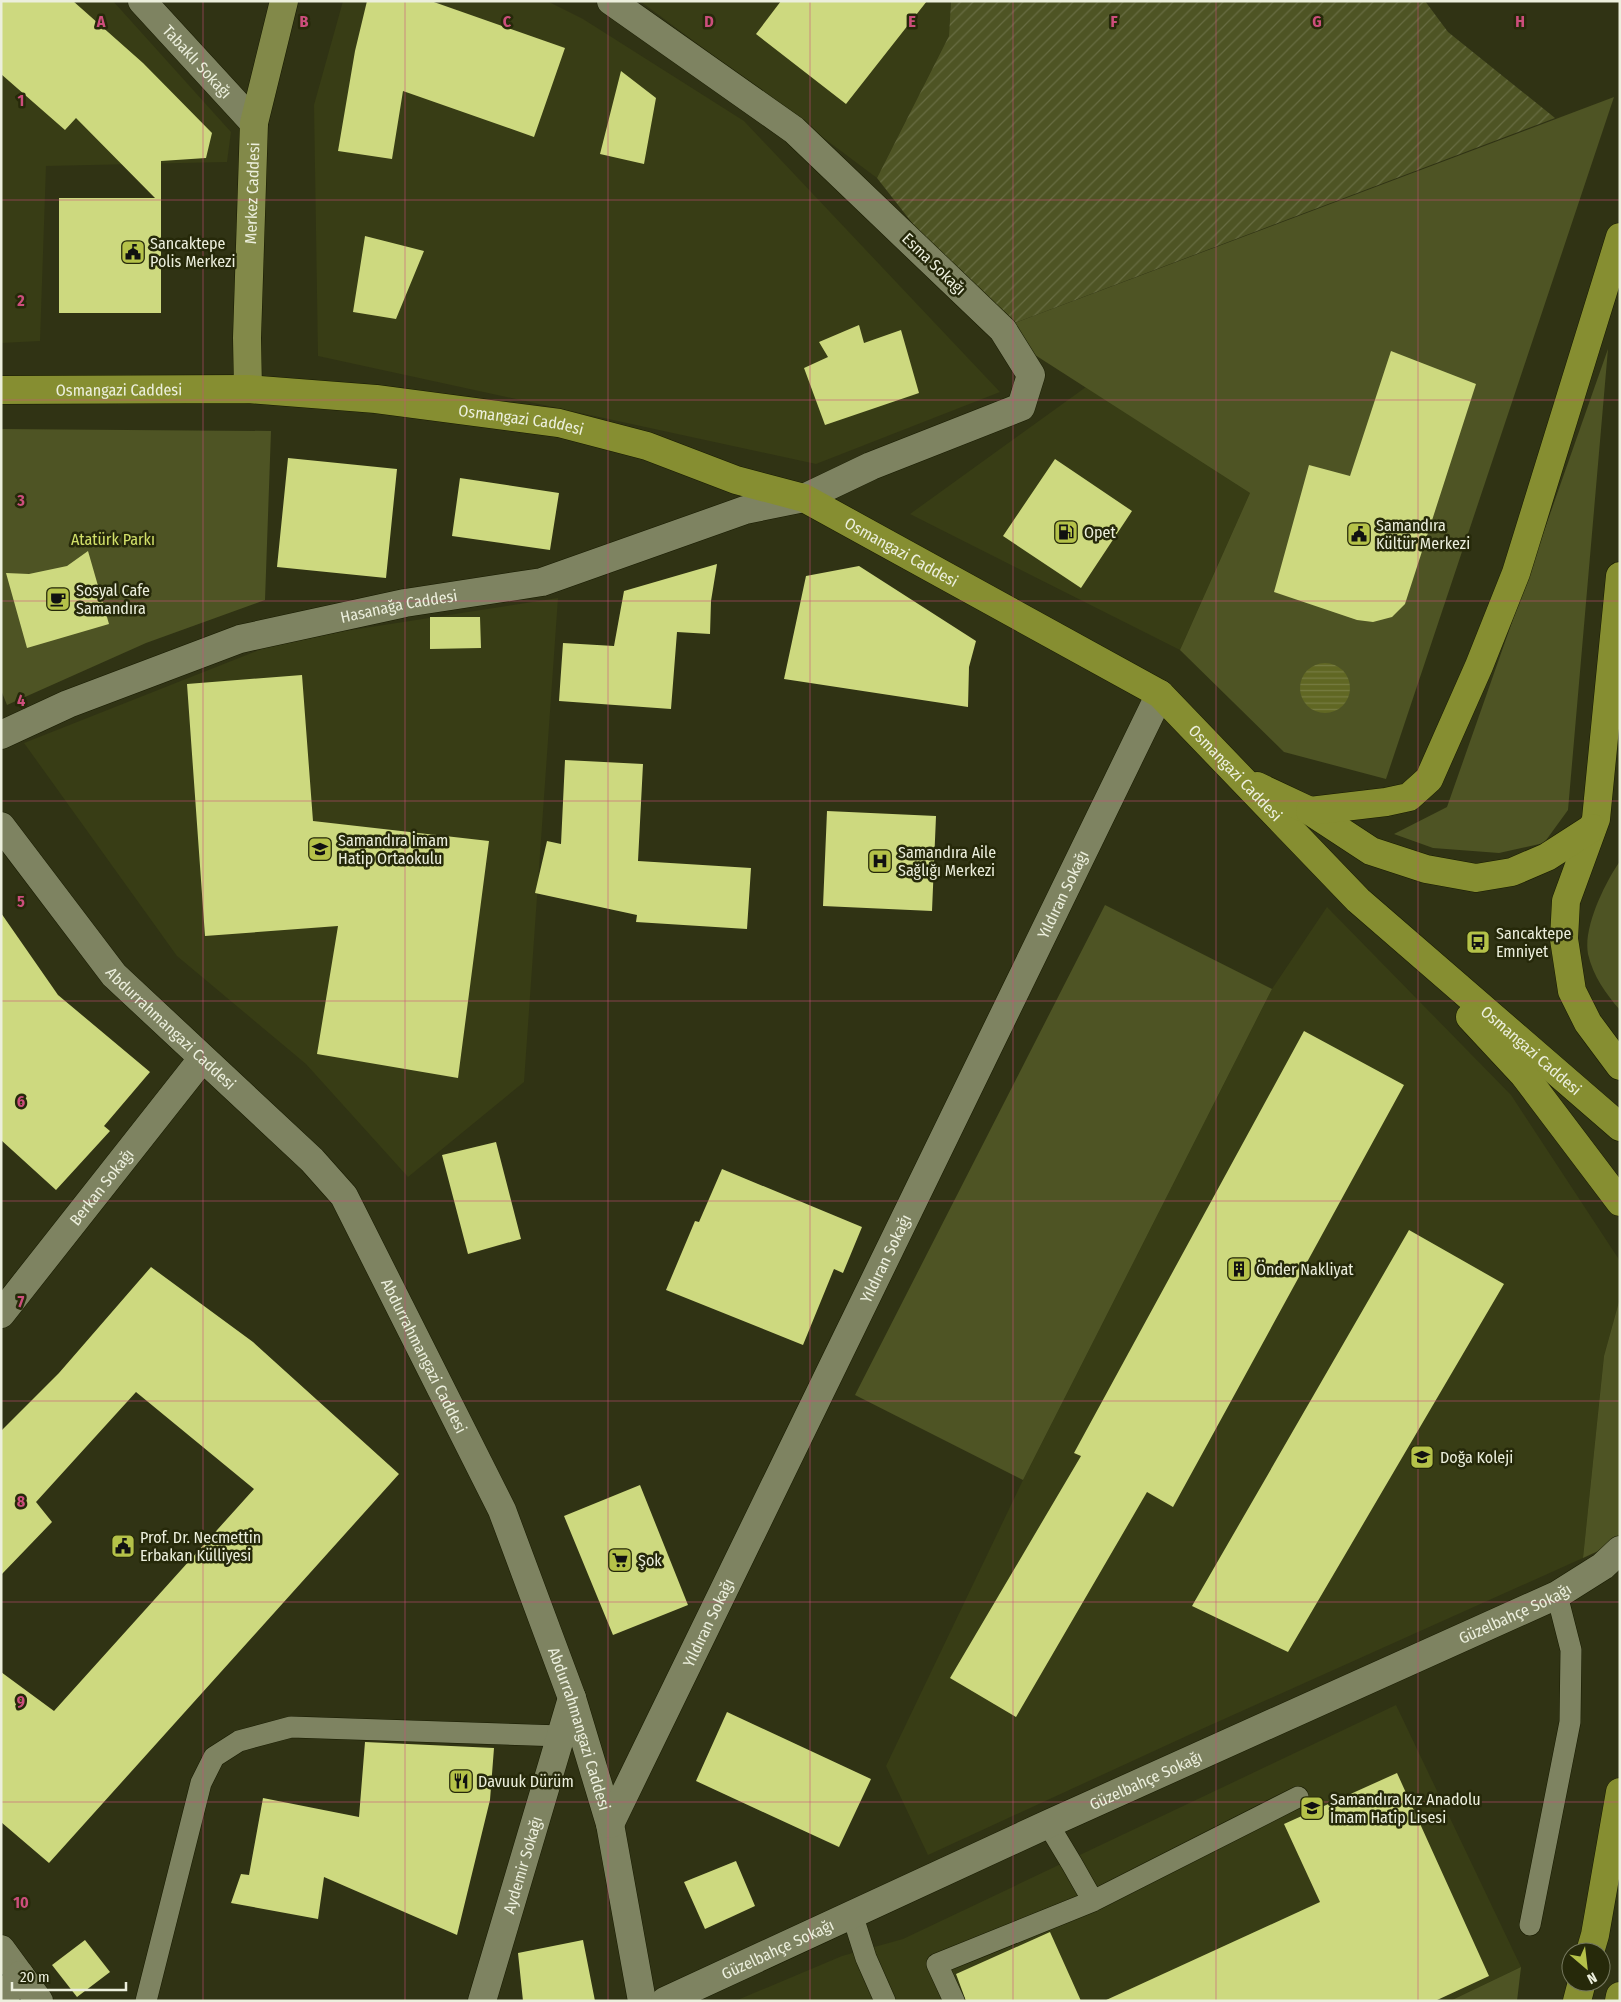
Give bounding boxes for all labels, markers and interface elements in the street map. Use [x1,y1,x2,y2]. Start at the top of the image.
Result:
text: A [96,12,106,31]
text: B [300,12,309,31]
text: C [503,12,512,31]
text: D [704,12,714,31]
text: E [908,12,916,31]
text: F [1110,12,1118,31]
text: G [1312,12,1322,31]
text: H [1515,12,1525,31]
street label: Tabaklı Sokağı [159,21,236,102]
text: 1 [18,91,24,110]
street label: Merkez Caddesi [241,142,263,244]
street label: Esma Sokağı [898,229,970,299]
place label: Sancaktepe Polis Merkezi [150,234,235,271]
public building icon: Sancaktepe Polis Merkezi [120,239,146,265]
text: 2 [16,291,25,310]
street label: Osmangazi Caddesi [56,380,182,399]
street label: Osmangazi Caddesi [457,400,586,439]
text: 3 [16,491,25,510]
street label: Osmangazi Caddesi [842,513,962,591]
place label: Samandıra Kültür Merkezi [1376,516,1470,553]
fuel station icon: Opet [1053,519,1079,545]
public building icon: Samandıra Kültür Merkezi [1346,521,1372,547]
place label: Opet [1084,523,1116,542]
park label: Atatürk Parkı [71,530,155,549]
place label: Sosyal Cafe Samandıra [76,581,150,618]
cafe icon: Sosyal Cafe Samandıra [45,586,71,612]
street label: Hasanağa Caddesi [339,586,459,626]
text: 4 [17,691,25,710]
street label: Osmangazi Caddesi [1185,720,1286,825]
place label: Samandıra İmam Hatip Ortaokulu [338,831,448,868]
school or university icon: Samandıra İmam Hatip Ortaokulu [307,836,333,862]
place label: Samandıra Aile Sağlığı Merkezi [898,843,996,880]
street label: Yıldıran Sokağı [1033,847,1092,942]
hospital icon: Samandıra Aile Sağlığı Merkezi [867,848,893,874]
text: 5 [17,892,25,911]
place label: Sancaktepe Emniyet [1496,924,1572,961]
bus stop icon: Sancaktepe Emniyet [1465,929,1491,955]
street label: Abdurrahmangazi Caddesi [102,964,240,1093]
street label: Osmangazi Caddesi [1477,1002,1585,1099]
text: 6 [17,1092,25,1111]
street label: Berkan Sokağı [65,1145,137,1229]
street label: Yıldıran Sokağı [856,1211,915,1306]
building icon: Önder Nakliyat [1226,1256,1252,1282]
place label: Önder Nakliyat [1256,1260,1354,1279]
street label: Abdurrahmangazi Caddesi [378,1275,471,1436]
text: 7 [18,1292,25,1311]
school or university icon: Doğa Koleji [1409,1444,1435,1470]
place label: Doğa Koleji [1440,1448,1513,1467]
text: 8 [17,1492,26,1511]
place label: Prof. Dr. Necmettin Erbakan Külliyesi [140,1528,261,1565]
public building icon: Prof. Dr. Necmettin Erbakan Külliyesi [110,1533,136,1559]
supermarket icon: Şok [607,1547,633,1573]
place label: Şok [638,1551,662,1570]
street label: Yıldıran Sokağı [678,1575,738,1670]
street label: Güzelbahçe Sokağı [1456,1579,1575,1648]
street label: Abdurrahmangazi Caddesi [544,1645,615,1813]
text: 9 [17,1692,25,1711]
street label: Güzelbahçe Sokağı [1086,1746,1205,1814]
restaurant icon: Davuuk Dürüm [448,1768,474,1794]
place label: Davuuk Dürüm [478,1772,574,1791]
place label: Samandıra Kız Anadolu İmam Hatip Lisesi [1330,1790,1481,1827]
school or university icon: Samandıra Kız Anadolu İmam Hatip Lisesi [1299,1795,1325,1821]
street label: Aydemir Sokağı [499,1814,546,1916]
text: 10 [13,1893,29,1912]
street label: Güzelbahçe Sokağı [718,1915,837,1983]
north arrow [1561,1942,1611,1992]
scale bar [12,1960,126,1992]
text: 20 m [20,1968,50,1986]
text: N [1584,1969,1600,1988]

